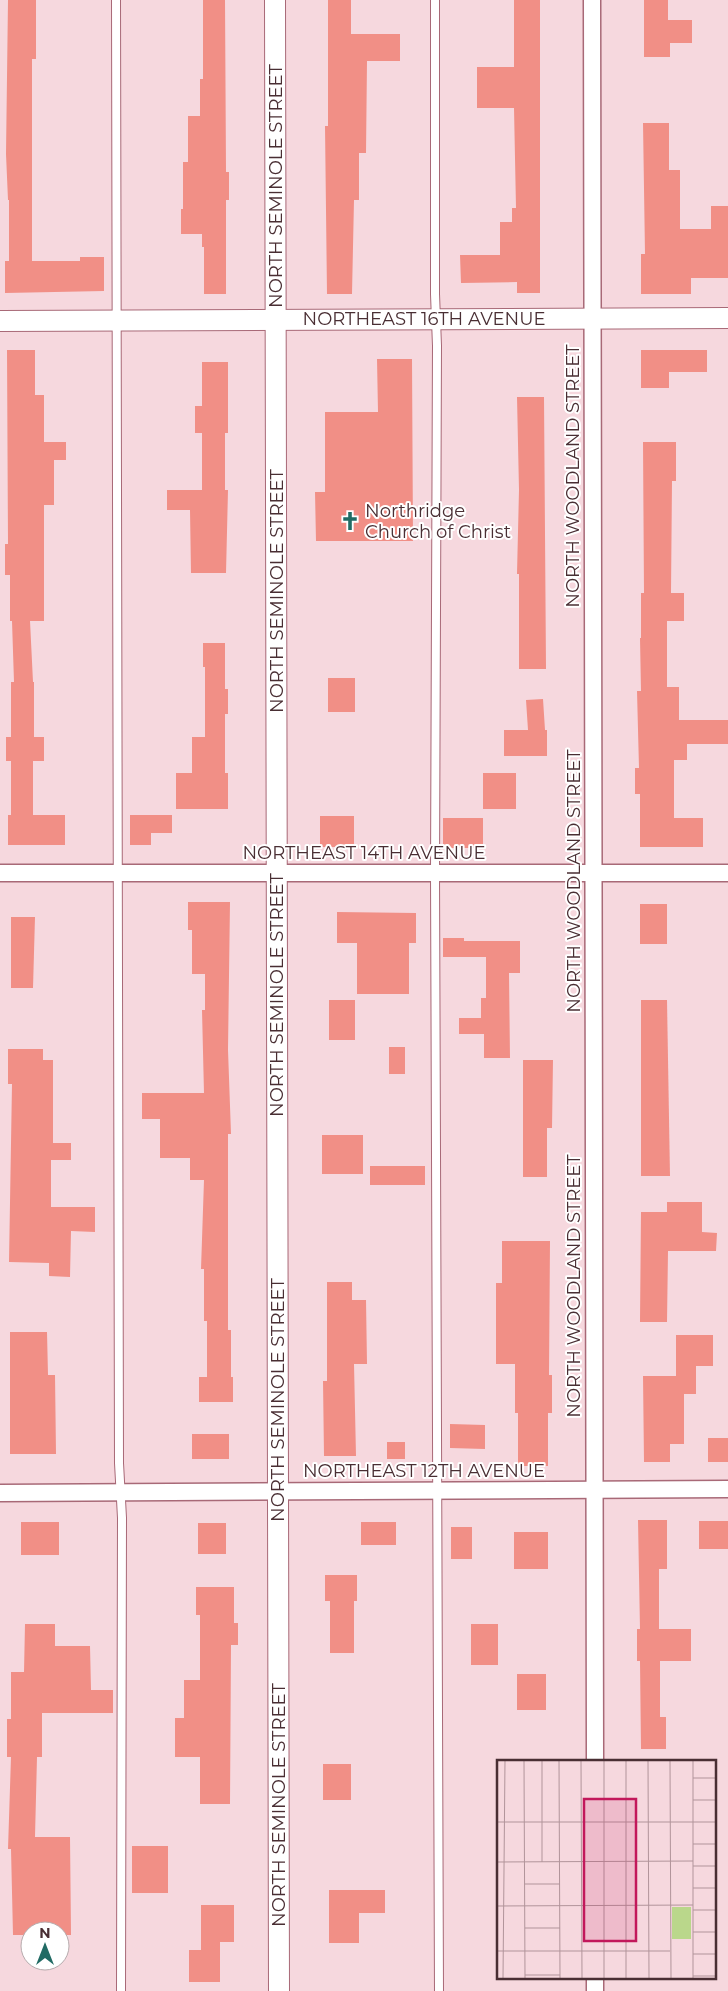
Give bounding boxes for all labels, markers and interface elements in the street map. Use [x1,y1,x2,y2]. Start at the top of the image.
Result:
street label: NORTH SEMINOLE STREET [265,63,287,308]
street label: NORTHEAST 16TH AVENUE [303,308,545,330]
street label: NORTH WOODLAND STREET [562,344,584,608]
street label: NORTH SEMINOLE STREET [266,468,288,713]
place label: Northridge Church of Christ [365,500,511,543]
church icon: Northridge Church of Christ [339,510,361,532]
street label: NORTH WOODLAND STREET [563,749,585,1013]
street label: NORTHEAST 14TH AVENUE [242,842,486,864]
street label: NORTH SEMINOLE STREET [266,872,288,1117]
street label: NORTH WOODLAND STREET [563,1154,585,1418]
street label: NORTH SEMINOLE STREET [267,1277,289,1522]
street label: NORTHEAST 12TH AVENUE [303,1460,545,1482]
street label: NORTH SEMINOLE STREET [268,1682,290,1927]
inset map [497,1760,716,1978]
north arrow [20,1921,70,1971]
text: N [39,1924,51,1942]

